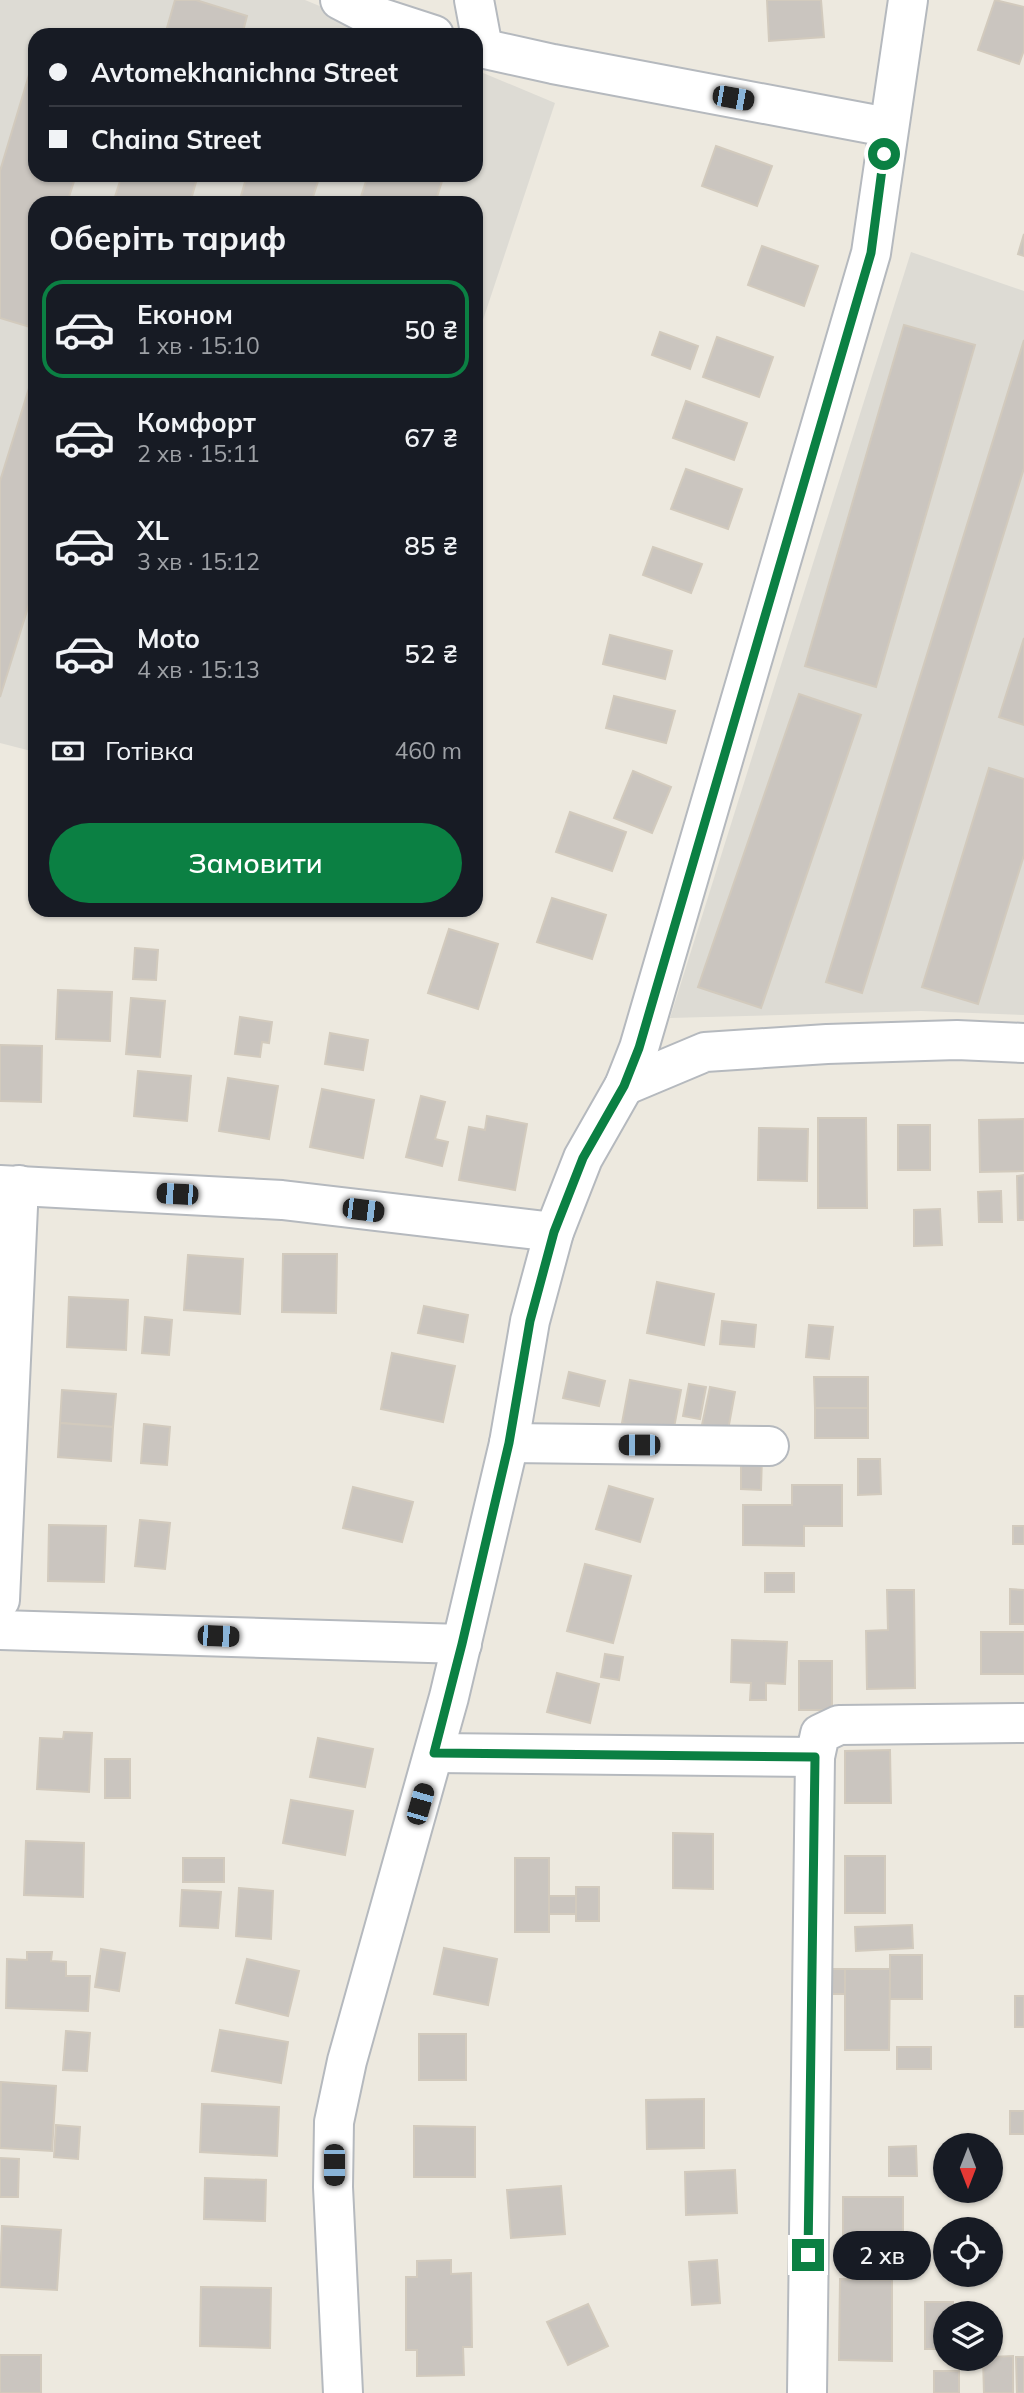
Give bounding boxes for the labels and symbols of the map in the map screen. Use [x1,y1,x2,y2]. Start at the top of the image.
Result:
car [711,84,756,112]
route start [868,138,900,170]
car [156,1182,199,1206]
car [341,1197,386,1223]
car [619,1435,661,1456]
car [197,1625,240,1647]
car [405,1781,436,1827]
north arrow [933,2133,1003,2203]
car [324,2144,345,2186]
callout: 2 хв [832,2230,931,2280]
route end [792,2239,824,2271]

